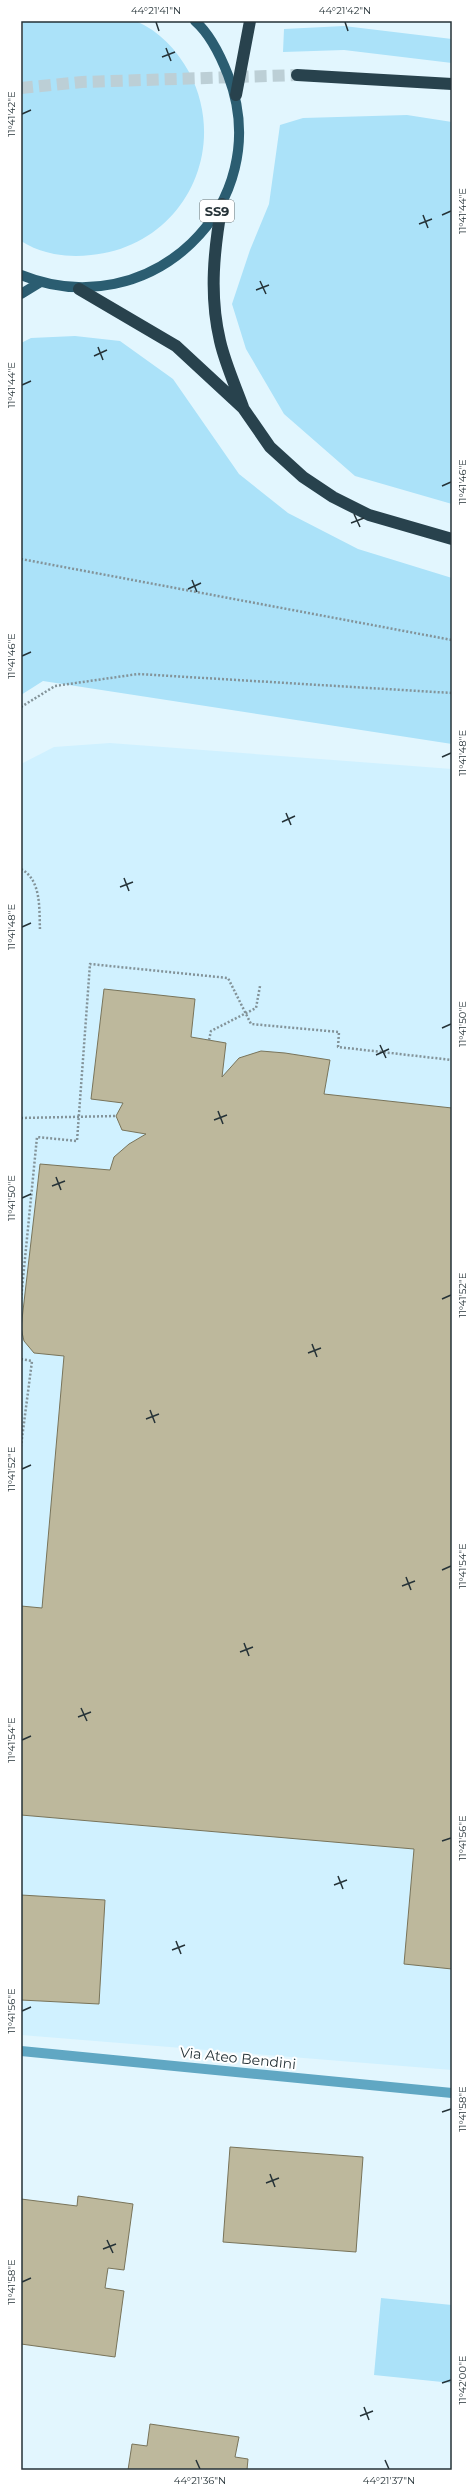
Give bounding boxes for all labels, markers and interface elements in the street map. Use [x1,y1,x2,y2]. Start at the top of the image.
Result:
text: 44°21'41"N [131,4,181,17]
text: 44°21'42"N [319,4,371,17]
text: 11°41'42"E [5,91,18,137]
text: 11°41'44"E [456,188,469,234]
road number: SS9 [200,200,234,222]
text: 11°41'44"E [5,362,18,408]
text: 11°41'46"E [456,459,469,505]
text: 11°41'46"E [5,633,18,679]
text: 11°41'48"E [456,730,469,776]
text: 11°41'48"E [5,904,18,950]
text: 11°41'50"E [456,1001,469,1047]
text: 11°41'50"E [5,1175,18,1221]
text: 11°41'52"E [456,1272,469,1317]
text: 11°41'52"E [5,1446,18,1491]
text: 11°41'54"E [456,1543,469,1589]
text: 11°41'54"E [5,1717,18,1763]
text: 11°41'56"E [456,1815,469,1861]
text: 11°41'56"E [5,1988,18,2034]
street label: Via Ateo Bendini [179,2043,297,2073]
text: 11°41'58"E [456,2086,469,2132]
text: 11°41'58"E [5,2259,18,2305]
text: 11°42'00"E [456,2355,469,2405]
text: 44°21'36"N [174,2474,226,2487]
text: 44°21'37"N [363,2474,415,2487]

